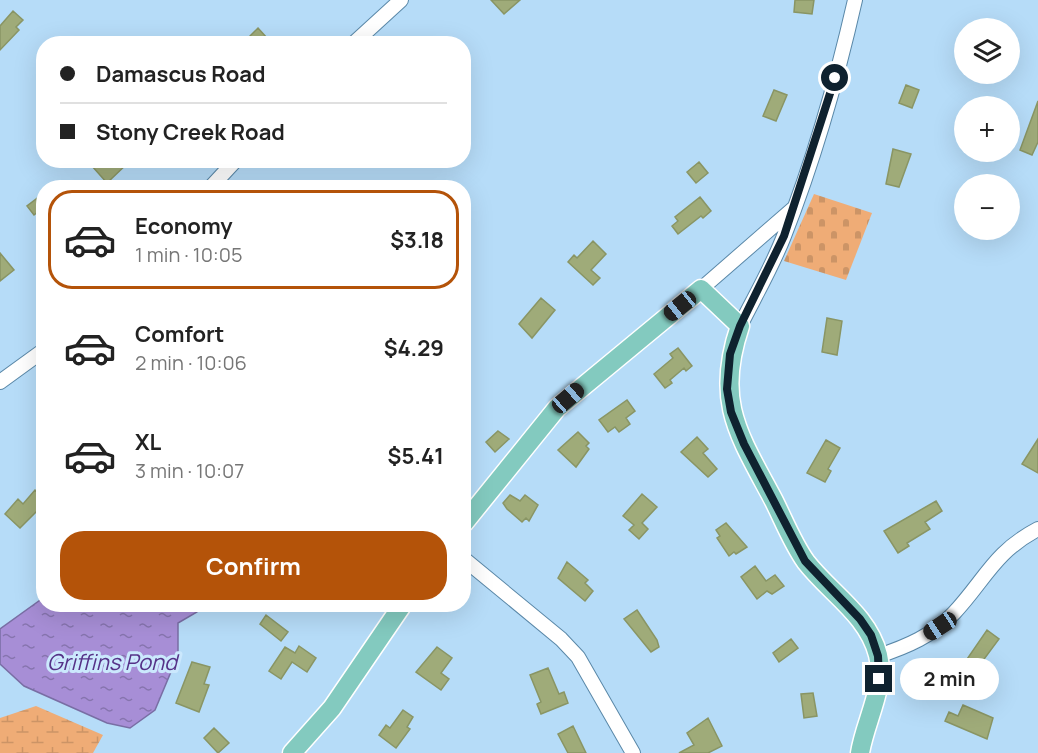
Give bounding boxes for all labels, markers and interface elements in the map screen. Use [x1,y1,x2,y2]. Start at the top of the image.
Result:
map controls [954,18,1020,240]
button: layers [954,18,1020,84]
text: Damascus Road [96,59,266,89]
route start [821,64,848,91]
button: + [954,96,1020,162]
text: Stony Creek Road [96,117,285,147]
button: − [954,174,1020,240]
text: Economy [135,211,233,241]
icon: car [63,213,117,267]
text: $3.18 [390,225,444,255]
text: 1 min · 10:05 [135,241,243,268]
car [660,288,700,324]
text: Comfort [135,319,224,349]
icon: car [63,321,117,375]
text: $4.29 [384,333,444,363]
text: 2 min · 10:06 [135,349,247,376]
car [549,379,587,417]
text: XL [135,427,161,457]
icon: car [63,429,117,483]
text: $5.41 [388,441,444,471]
text: 3 min · 10:07 [135,457,244,484]
button: Confirm [60,531,447,600]
car [920,609,960,643]
water label: Griffins Pond [47,647,180,677]
callout: 2 min [900,658,999,700]
route end [865,665,892,692]
text: 2 min [923,665,976,692]

